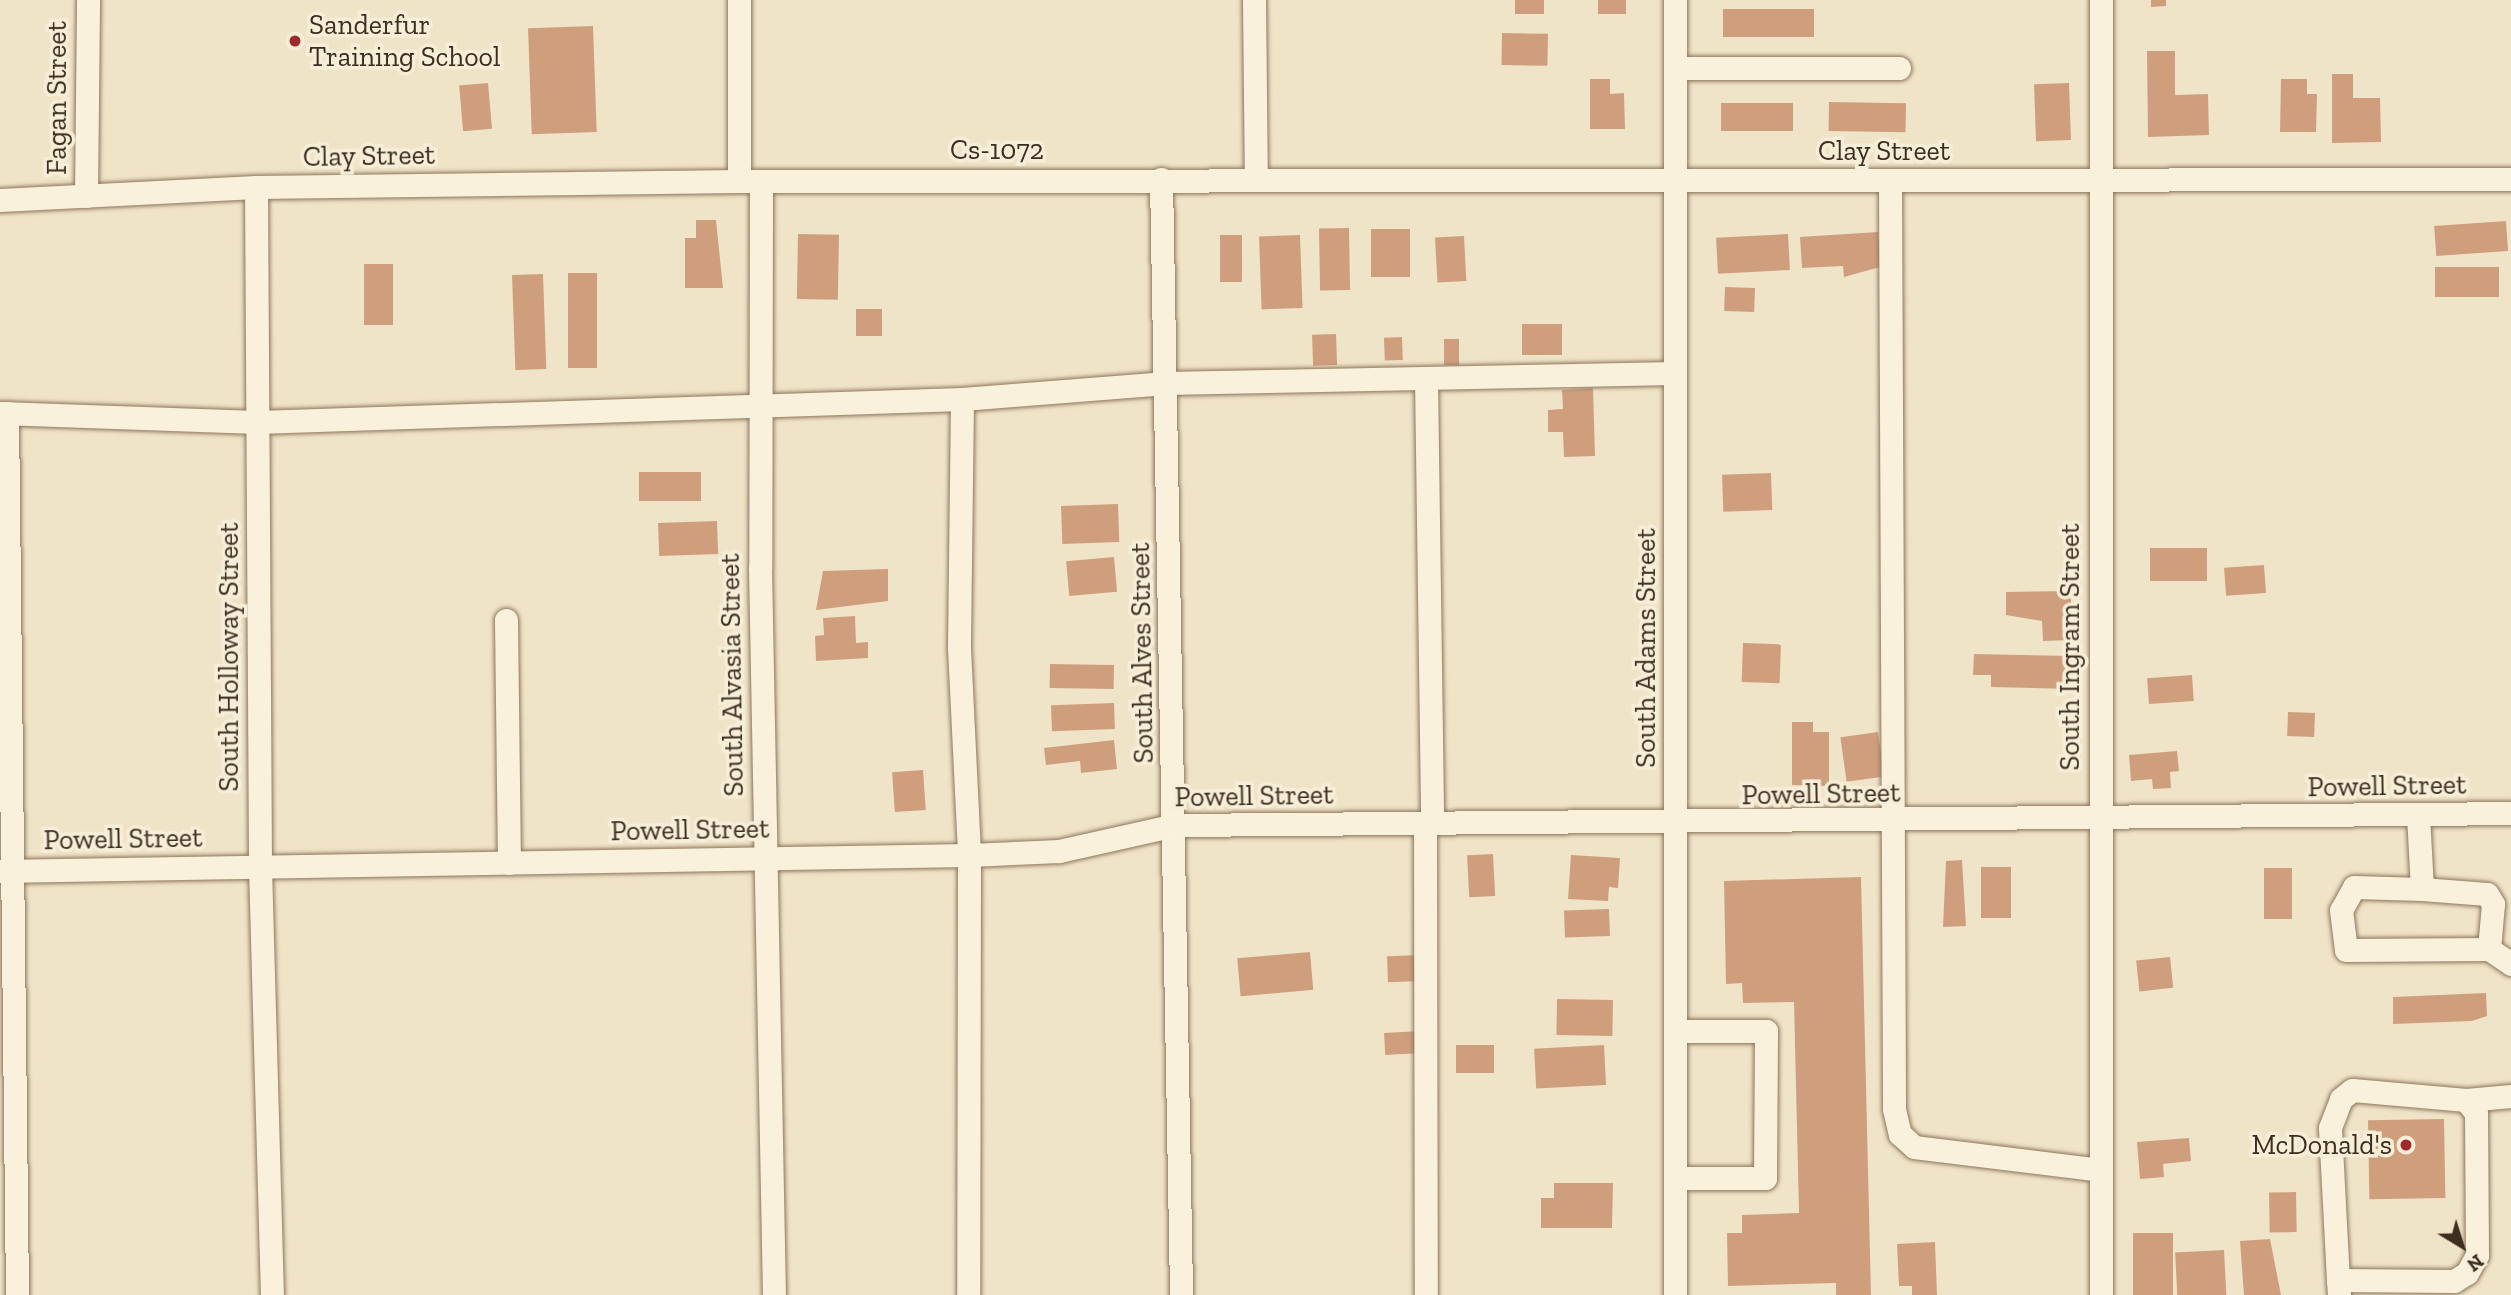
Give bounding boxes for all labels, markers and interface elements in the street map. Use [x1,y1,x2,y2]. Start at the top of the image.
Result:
place label: Sanderfur Training School [309,8,500,74]
street label: Fagan Street [40,21,74,175]
marker: Sanderfur Training School [287,33,303,49]
street label: Cs-1072 [950,133,1044,167]
street label: Clay Street [1818,134,1950,168]
street label: Clay Street [302,138,436,174]
street label: South Holloway Street [212,522,246,792]
street label: South Ingram Street [2053,523,2087,771]
street label: South Adams Street [1629,528,1663,768]
street label: South Alves Street [1123,542,1161,764]
street label: South Alvasia Street [713,553,751,797]
street label: Powell Street [2307,768,2467,804]
street label: Powell Street [1741,776,1901,812]
street label: Powell Street [1174,778,1334,814]
street label: Powell Street [610,812,770,848]
street label: Powell Street [43,821,203,857]
place label: McDonald's [2252,1128,2392,1162]
marker: McDonald's [2398,1137,2414,1153]
north arrow [2427,1211,2497,1281]
text: N [2462,1249,2488,1276]

